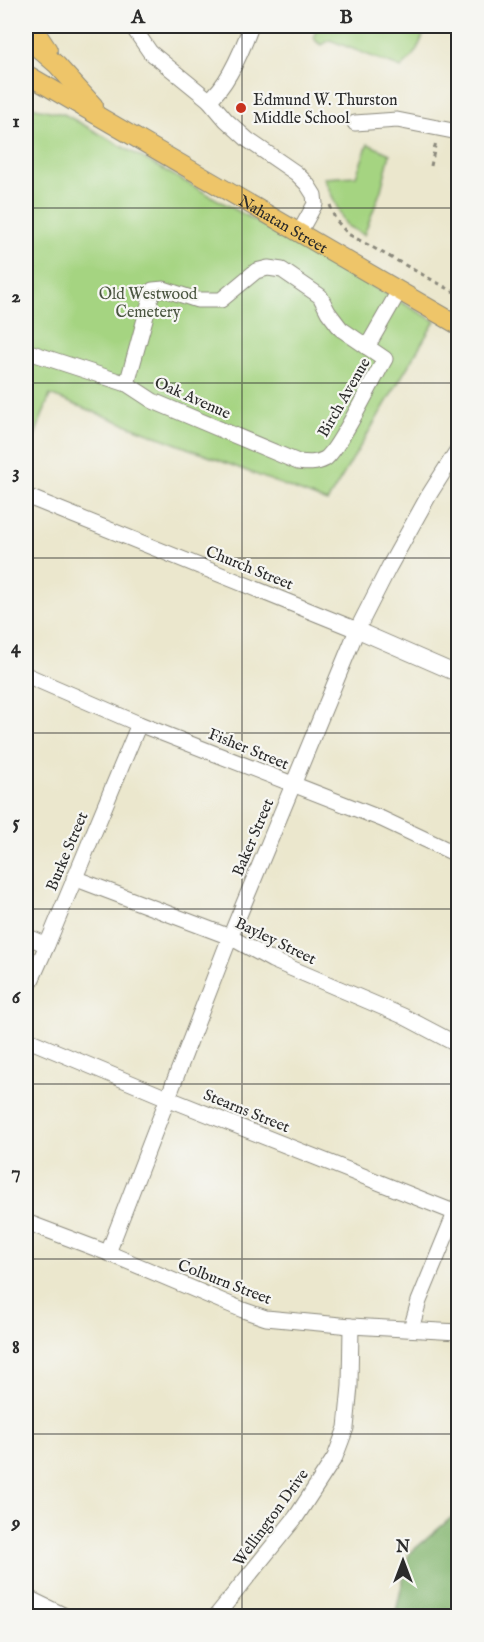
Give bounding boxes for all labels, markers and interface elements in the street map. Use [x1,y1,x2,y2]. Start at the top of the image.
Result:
text: A [130,5,146,30]
text: B [339,5,353,30]
place label: Edmund W. Thurston Middle School [253,91,398,129]
marker: Edmund W. Thurston Middle School [234,101,248,115]
text: 1 [12,109,20,134]
street label: Nahatan Street [234,192,331,259]
text: 2 [11,284,21,309]
park label: Old Westwood Cemetery [99,285,198,323]
street label: Birch Avenue [314,355,376,441]
street label: Oak Avenue [151,373,233,424]
text: 3 [12,460,20,485]
street label: Church Street [203,542,296,596]
text: 4 [11,635,22,660]
street label: Fisher Street [205,725,292,775]
street label: Baker Street [229,795,279,880]
street label: Burke Street [42,809,94,894]
text: 5 [12,810,20,835]
street label: Bayley Street [231,914,319,970]
text: 6 [12,985,22,1010]
street label: Stearns Street [200,1085,293,1138]
text: 7 [11,1160,21,1185]
street label: Colburn Street [175,1256,274,1310]
text: 8 [12,1335,20,1360]
street label: Wellington Drive [230,1466,314,1571]
text: 9 [11,1510,21,1535]
north arrow [373,1531,433,1591]
text: N [395,1538,410,1558]

